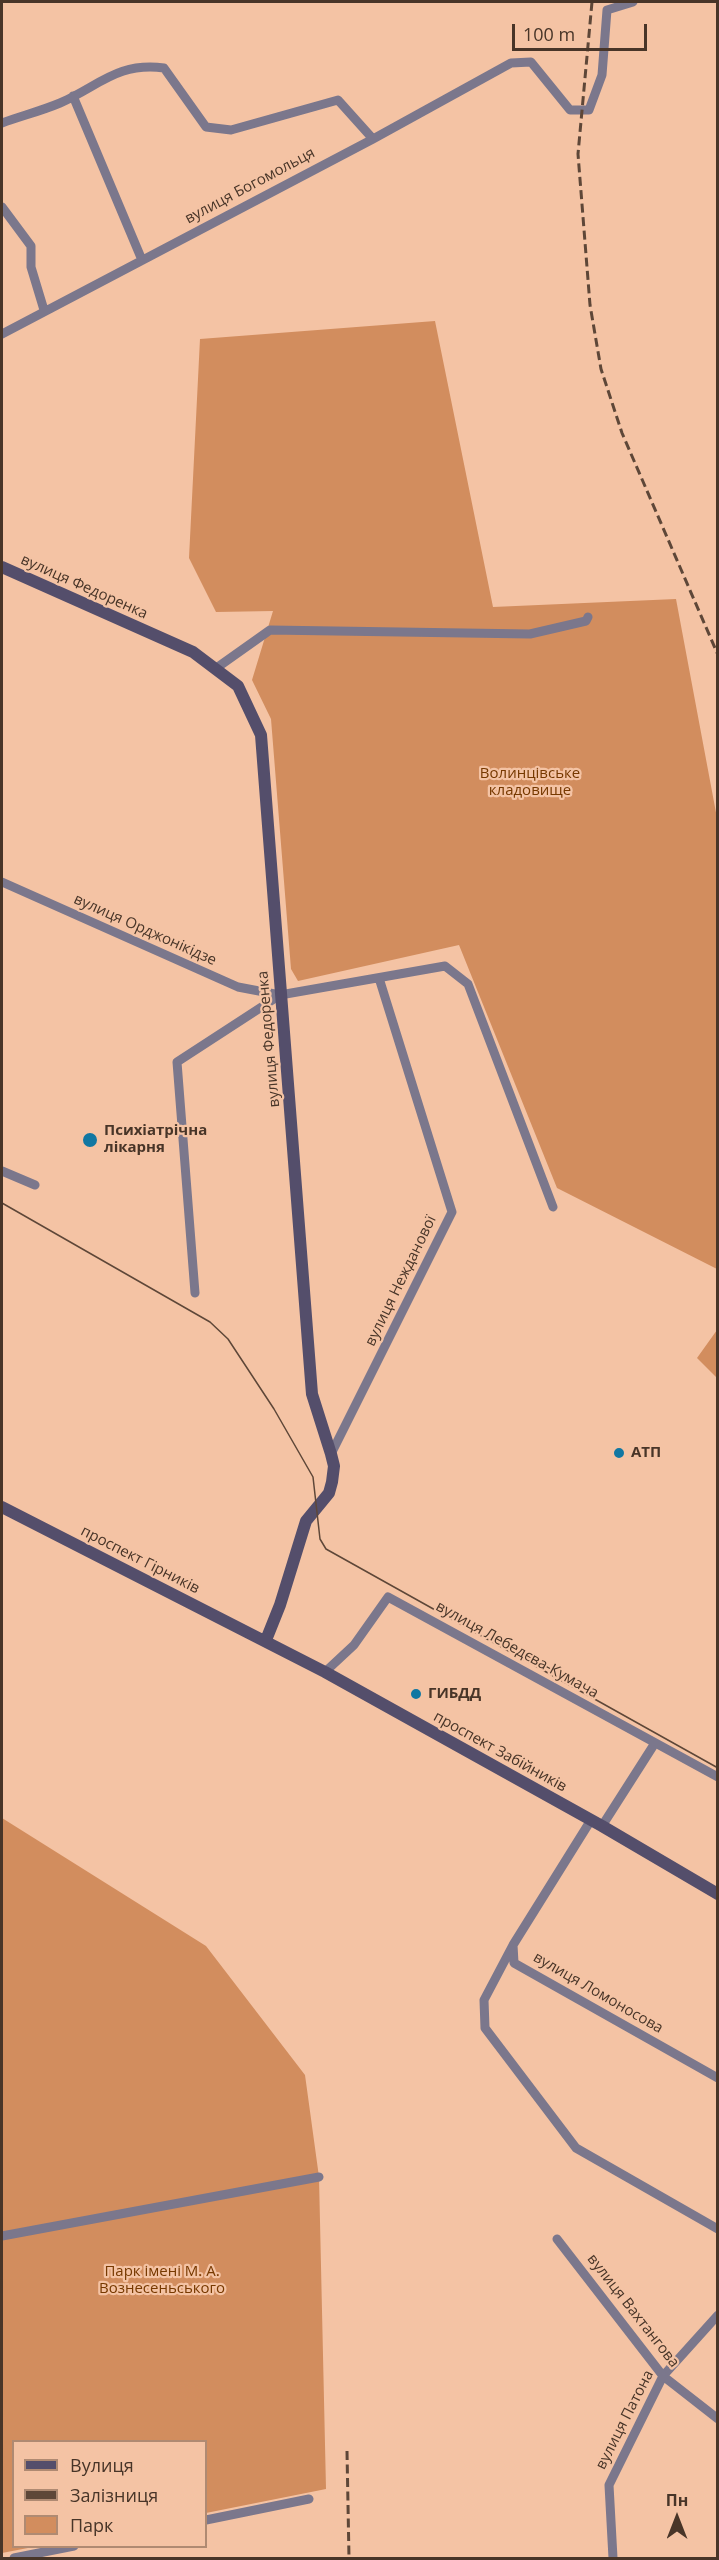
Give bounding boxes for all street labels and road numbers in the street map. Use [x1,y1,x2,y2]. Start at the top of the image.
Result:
street label: вулиця Богомольця [182,144,318,228]
street label: вулиця Федоренка [18,551,150,623]
street label: вулиця Орджонікідзе [71,890,219,970]
street label: вулиця Федоренка [254,970,284,1108]
street label: вулиця Нежданової [362,1213,440,1349]
street label: проспект Гірників [78,1522,202,1598]
street label: вулиця Лебедєва-Кумача [432,1598,602,1702]
street label: проспект Забійників [430,1708,570,1796]
street label: вулиця Ломоносова [530,1948,666,2038]
street label: вулиця Вахтангова [583,2251,683,2371]
street label: вулиця Патона [592,2367,658,2473]

